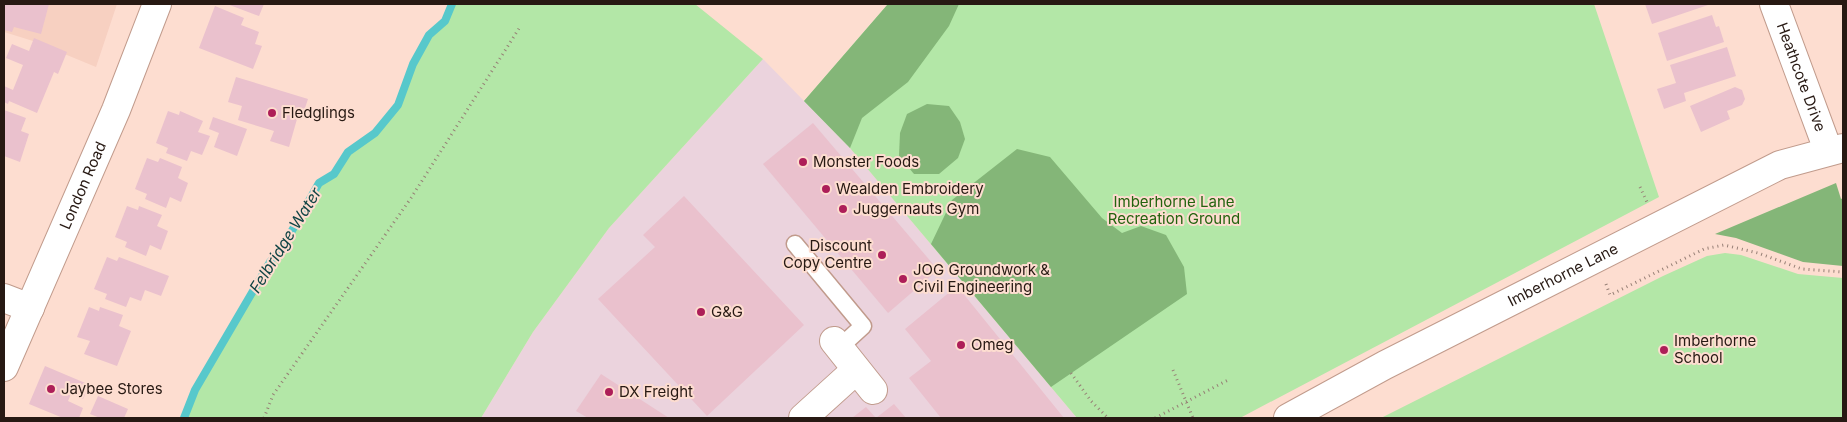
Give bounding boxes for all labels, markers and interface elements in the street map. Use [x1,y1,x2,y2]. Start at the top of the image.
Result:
street label: Heathcote Drive [1773,20,1830,134]
place label: Fledglings [282,103,355,122]
marker: Fledglings [266,107,278,119]
street label: London Road [55,138,110,232]
place label: Monster Foods [813,152,919,171]
marker: Monster Foods [797,156,809,168]
place label: Wealden Embroidery [836,179,984,198]
water label: Felbridge Water [245,183,326,296]
marker: Wealden Embroidery [820,183,832,195]
park label: Imberhorne Lane Recreation Ground [1108,192,1240,228]
place label: Juggernauts Gym [853,199,979,218]
marker: Juggernauts Gym [837,203,849,215]
place label: Discount Copy Centre [783,236,872,272]
street label: Imberhorne Lane [1504,239,1621,310]
marker: Discount Copy Centre [876,249,888,261]
place label: JOG Groundwork & Civil Engineering [913,260,1050,296]
marker: JOG Groundwork & Civil Engineering [897,273,909,285]
place label: G&G [711,302,743,321]
marker: G&G [695,306,707,318]
place label: Imberhorne School [1674,331,1756,367]
place label: Omeg [971,335,1014,354]
marker: Omeg [955,339,967,351]
marker: Imberhorne School [1658,344,1670,356]
place label: Jaybee Stores [61,379,163,398]
place label: DX Freight [619,382,693,401]
marker: Jaybee Stores [45,383,57,395]
marker: DX Freight [603,386,615,398]

